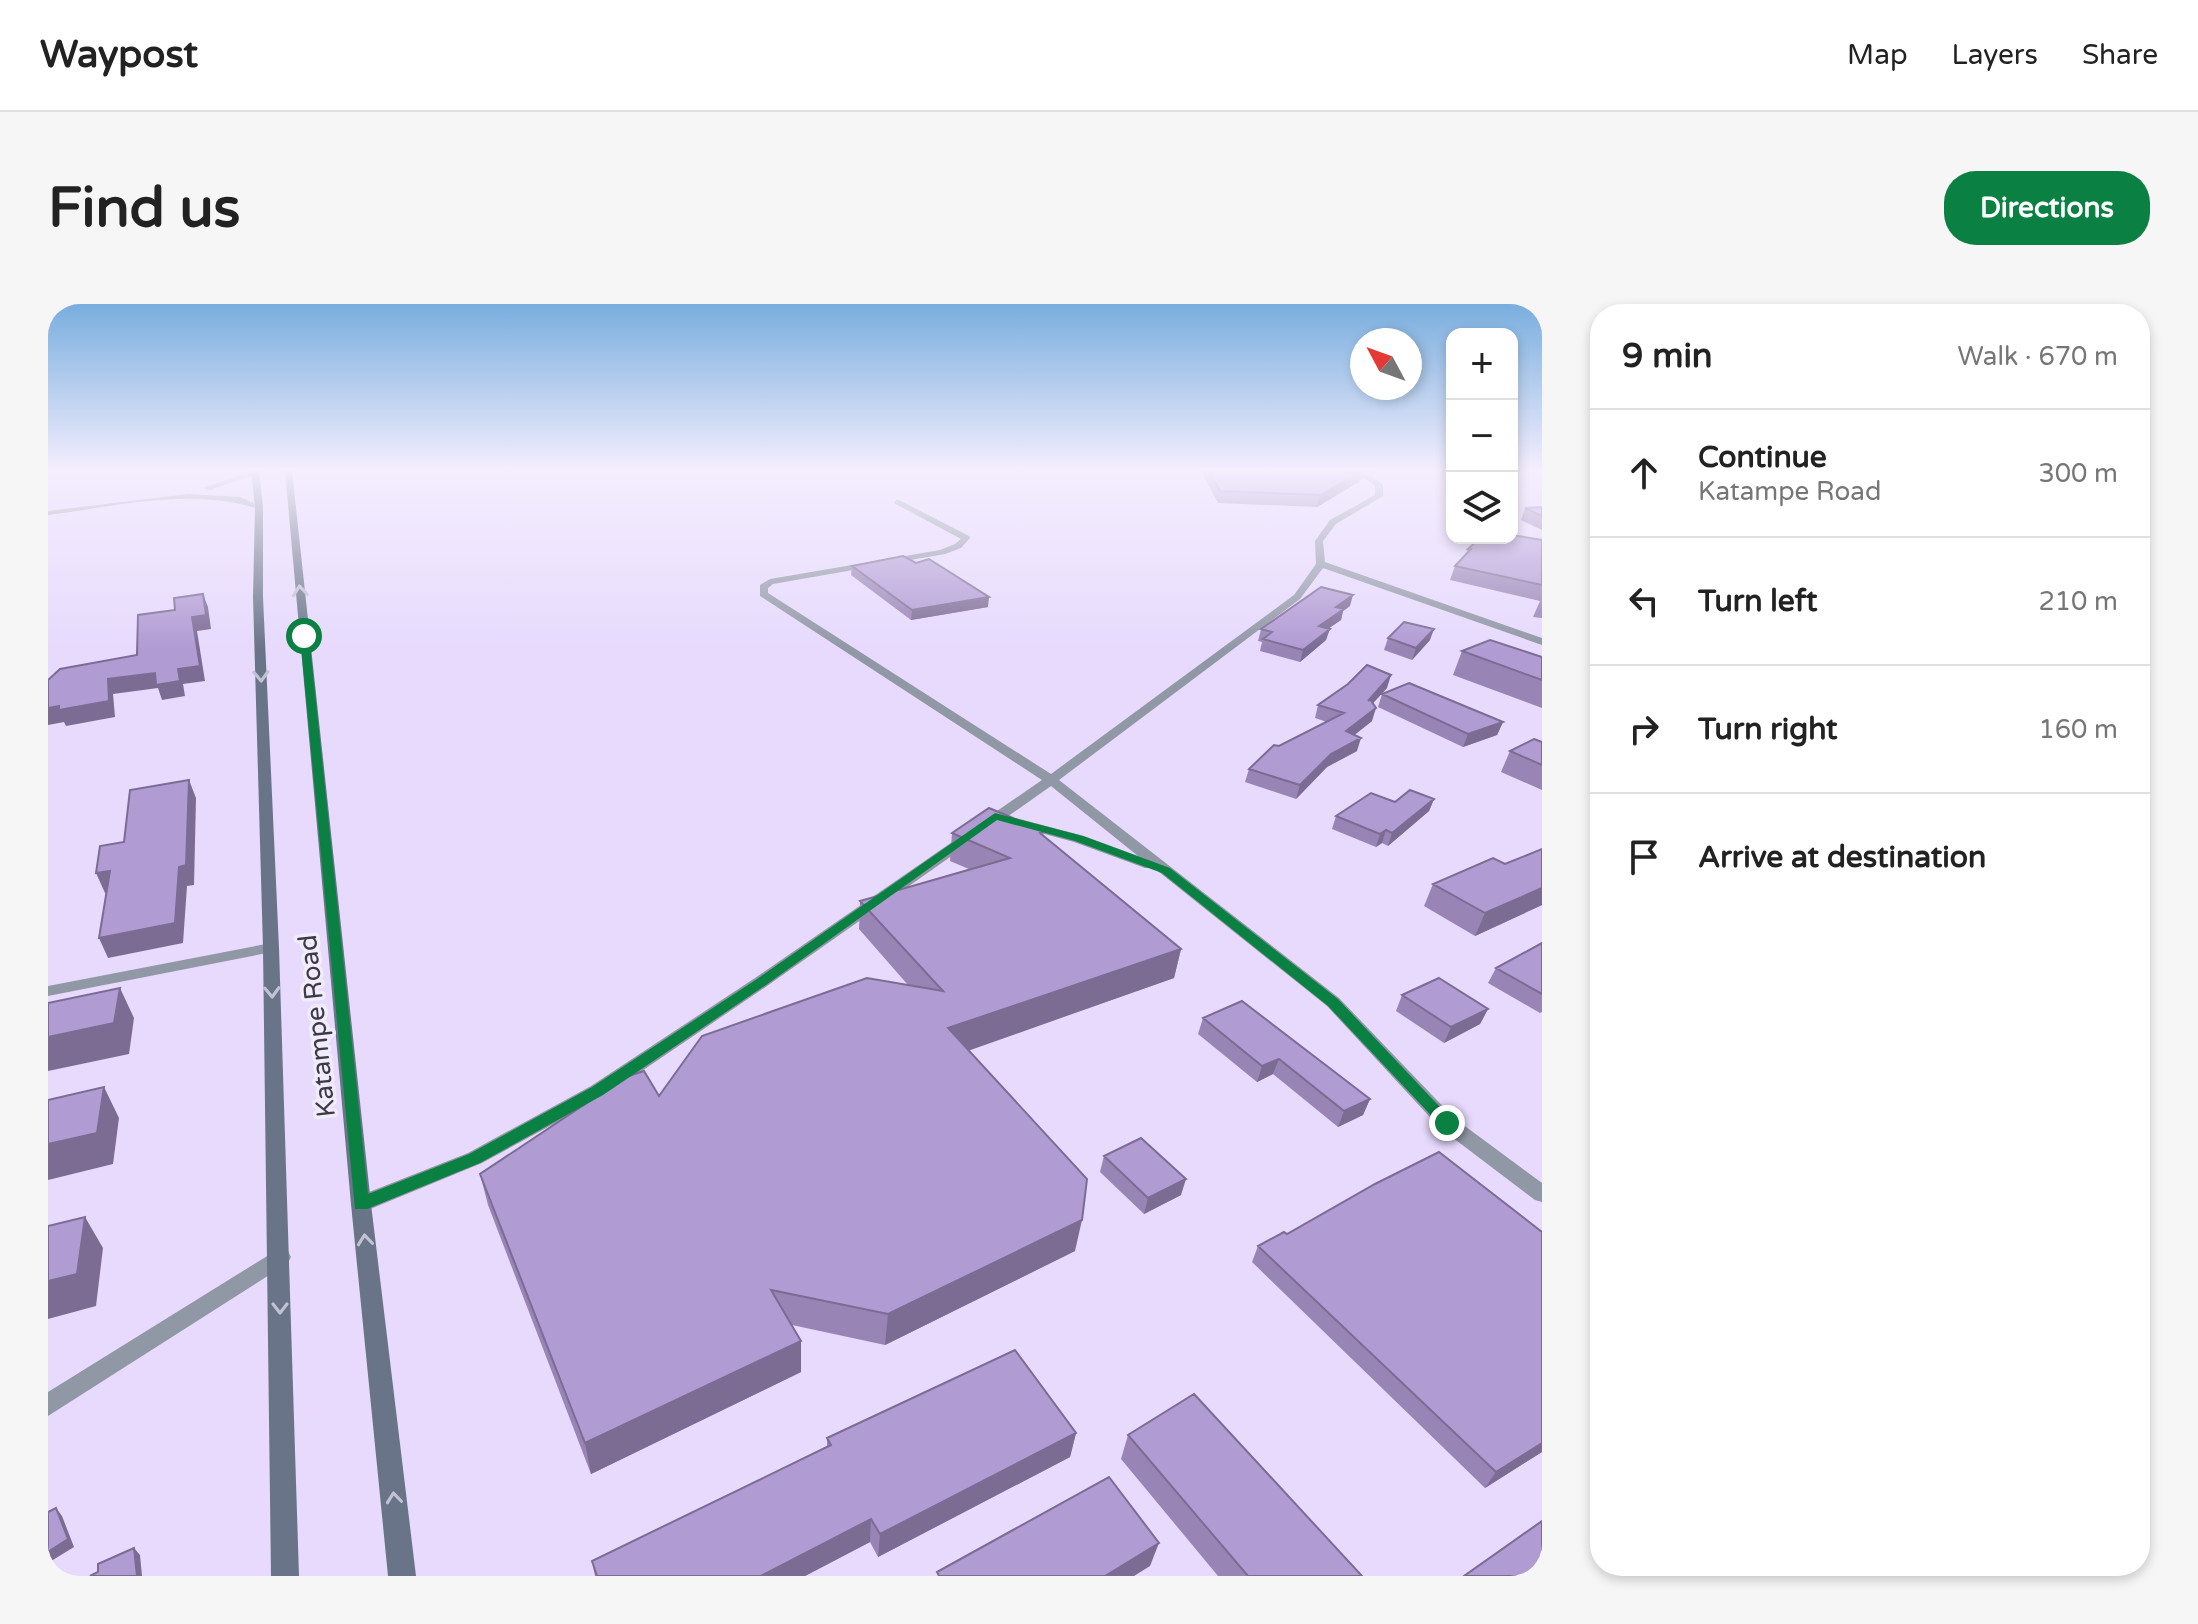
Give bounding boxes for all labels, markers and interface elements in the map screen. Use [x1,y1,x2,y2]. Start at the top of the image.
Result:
text: Waypost [40,32,198,78]
text: Map [1847,38,1908,72]
text: Layers [1952,38,2038,72]
text: Share [2082,38,2158,72]
button: Directions [1944,171,2150,245]
text: Find us [48,175,240,242]
north arrow [1350,328,1422,400]
map controls [1446,328,1518,544]
button: + [1446,328,1518,400]
text: 9 min [1622,336,1713,377]
text: Walk · 670 m [1958,341,2118,372]
button: − [1446,400,1518,472]
text: Continue [1698,439,1827,476]
icon: ahead [1622,451,1666,495]
text: 300 m [2038,458,2118,489]
button: layers [1446,472,1518,544]
text: Katampe Road [1698,476,1881,507]
icon: left [1622,579,1666,623]
text: Turn left [1698,583,1817,620]
one-way arrow [292,584,309,597]
text: 210 m [2038,586,2118,617]
route start [286,618,322,654]
one-way arrow [252,670,269,683]
icon: right [1622,707,1666,751]
text: Turn right [1698,711,1838,748]
text: 160 m [2038,714,2118,745]
icon: arrive [1622,835,1666,879]
text: Arrive at destination [1698,839,1986,876]
street label: Katampe Road [292,933,342,1119]
one-way arrow [264,986,281,999]
route end [1429,1105,1465,1141]
one-way arrow [356,1233,373,1246]
one-way arrow [271,1302,289,1315]
one-way arrow [385,1492,402,1505]

